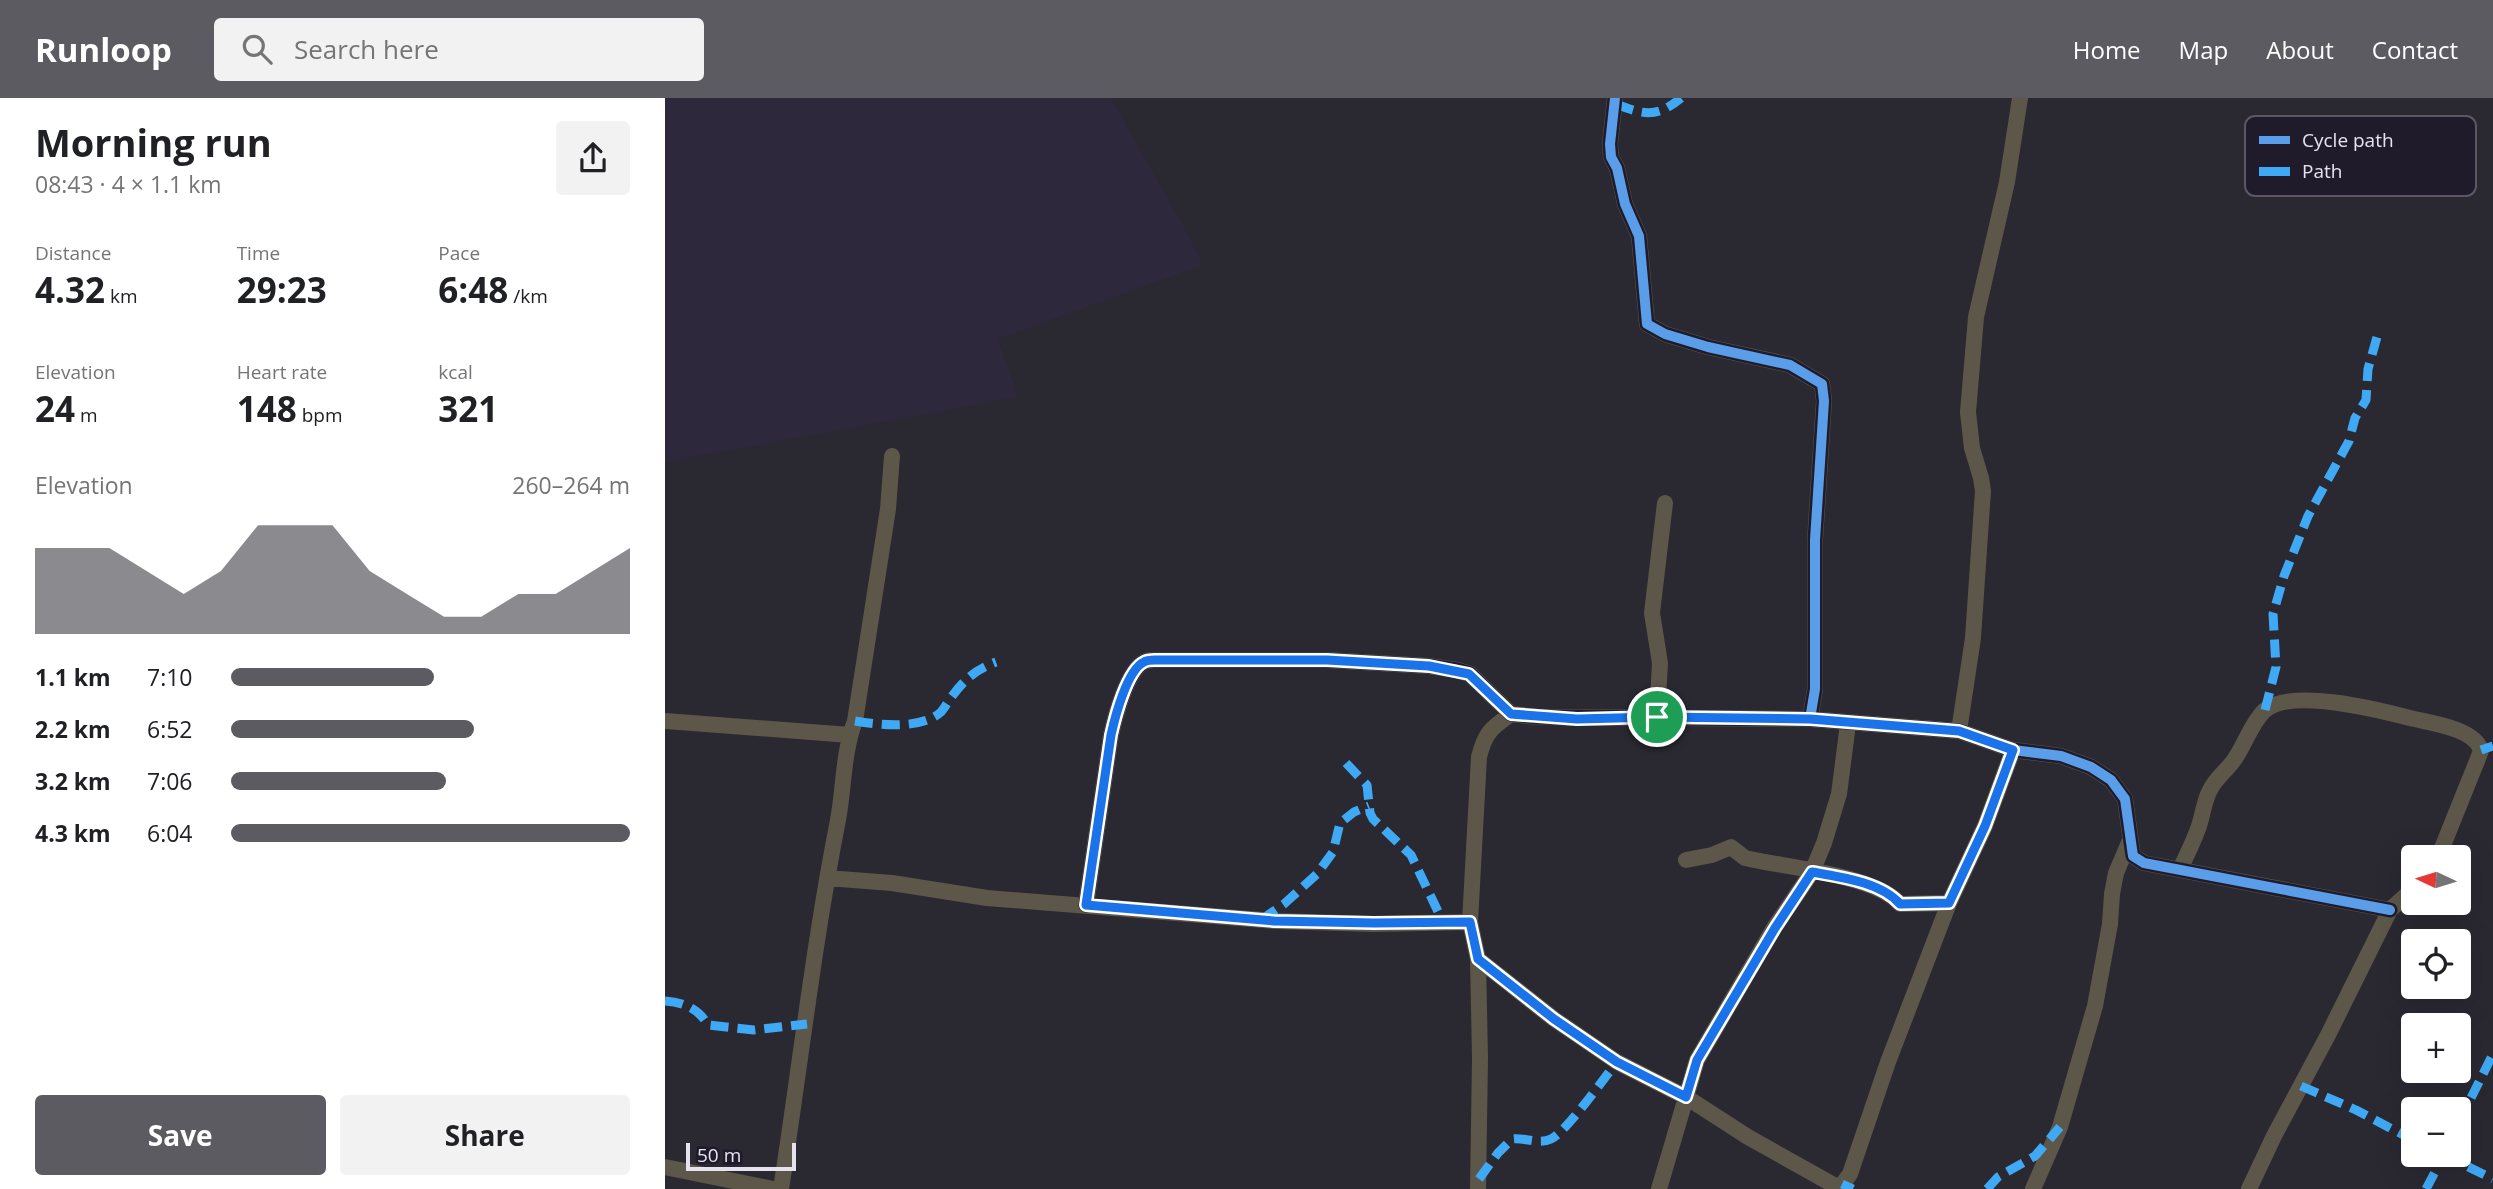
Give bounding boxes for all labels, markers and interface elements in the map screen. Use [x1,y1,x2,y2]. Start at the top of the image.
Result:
search box [214,18,704,81]
text: Runloop [35,27,172,72]
icon: search [238,30,276,68]
text: Search here [294,31,439,67]
text: Home [2073,33,2141,66]
text: Map [2179,33,2228,66]
text: About [2266,33,2334,66]
text: Contact [2372,33,2458,66]
text: Morning run [35,116,272,168]
legend [2245,116,2476,196]
button: share [556,121,630,195]
text: Cycle path [2302,127,2394,153]
text: Path [2302,158,2342,184]
text: 08:43 · 4 × 1.1 km [35,168,222,200]
text: Distance [35,240,111,266]
text: Time [237,240,280,266]
text: Pace [438,240,480,266]
text: 4.32 [35,266,105,313]
text: 29:23 [237,266,327,313]
text: 6:48 [438,266,508,313]
text: km [105,283,138,309]
text: /km [508,283,548,309]
text: Elevation [35,359,116,385]
text: Heart rate [237,359,327,385]
text: kcal [438,359,473,385]
text: 24 [35,385,75,432]
text: 148 [237,385,297,432]
text: 321 [438,385,498,432]
text: m [75,402,98,428]
text: bpm [297,402,342,428]
text: Elevation [35,469,133,501]
text: 260–264 m [512,469,630,501]
text: 1.1 km [35,661,111,693]
text: 7:10 [147,661,193,693]
pin [1627,687,1687,747]
icon: arrive [1638,698,1676,736]
text: 2.2 km [35,713,111,745]
text: 6:52 [147,713,193,745]
text: 3.2 km [35,765,111,797]
text: 7:06 [147,765,193,797]
text: 4.3 km [35,817,111,849]
text: 6:04 [147,817,193,849]
north arrow [2401,845,2471,915]
map controls [2401,845,2471,1167]
button: locate [2401,929,2471,999]
button: + [2401,1013,2471,1083]
button: Save [35,1095,326,1175]
button: Share [340,1095,630,1175]
button: − [2401,1097,2471,1167]
scale bar [686,1140,796,1172]
text: 50 m [697,1142,741,1168]

